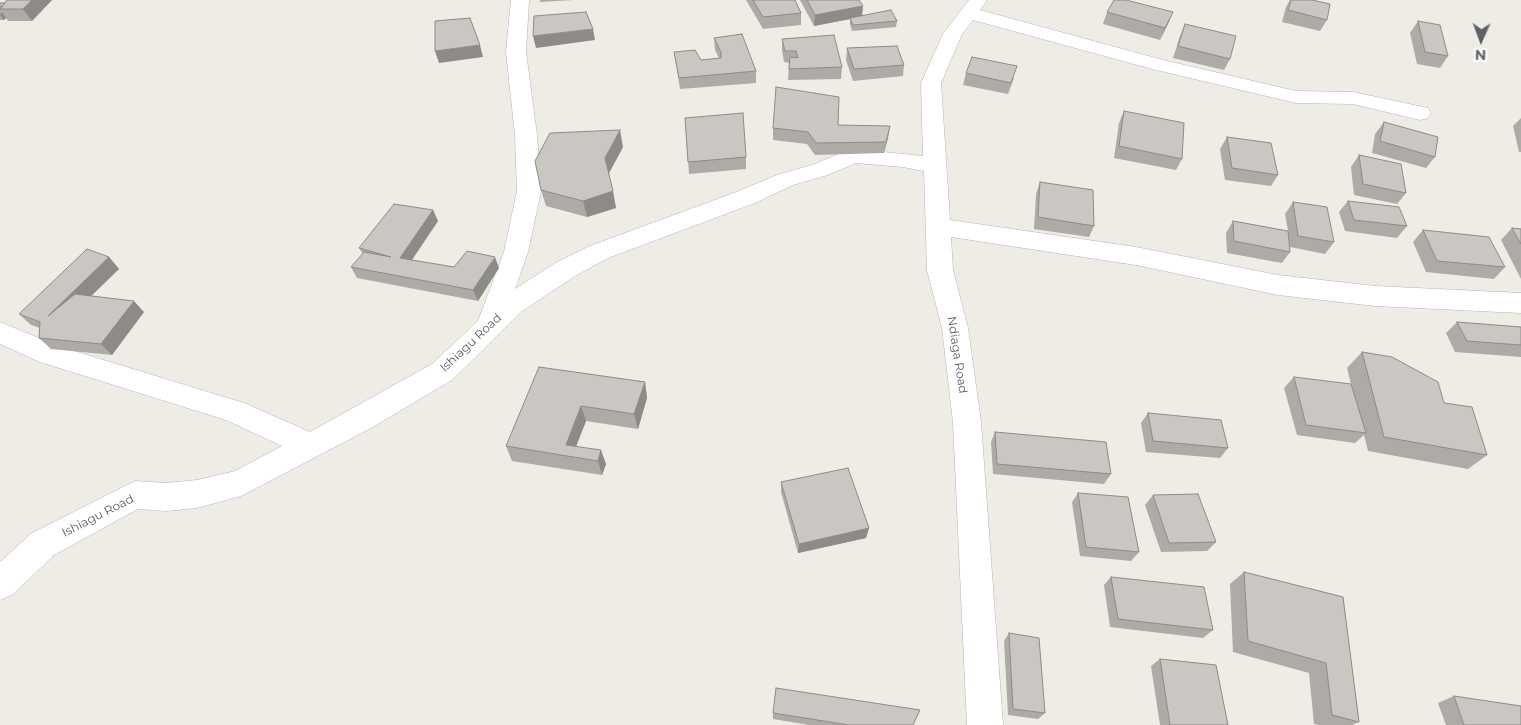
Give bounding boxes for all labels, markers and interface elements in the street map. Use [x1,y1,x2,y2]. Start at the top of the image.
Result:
north arrow [1456,15,1506,65]
text: N [1475,46,1486,64]
street label: Ishiagu Road [437,311,505,375]
street label: Ndiaga Road [944,315,970,395]
street label: Ishiagu Road [60,492,136,540]

